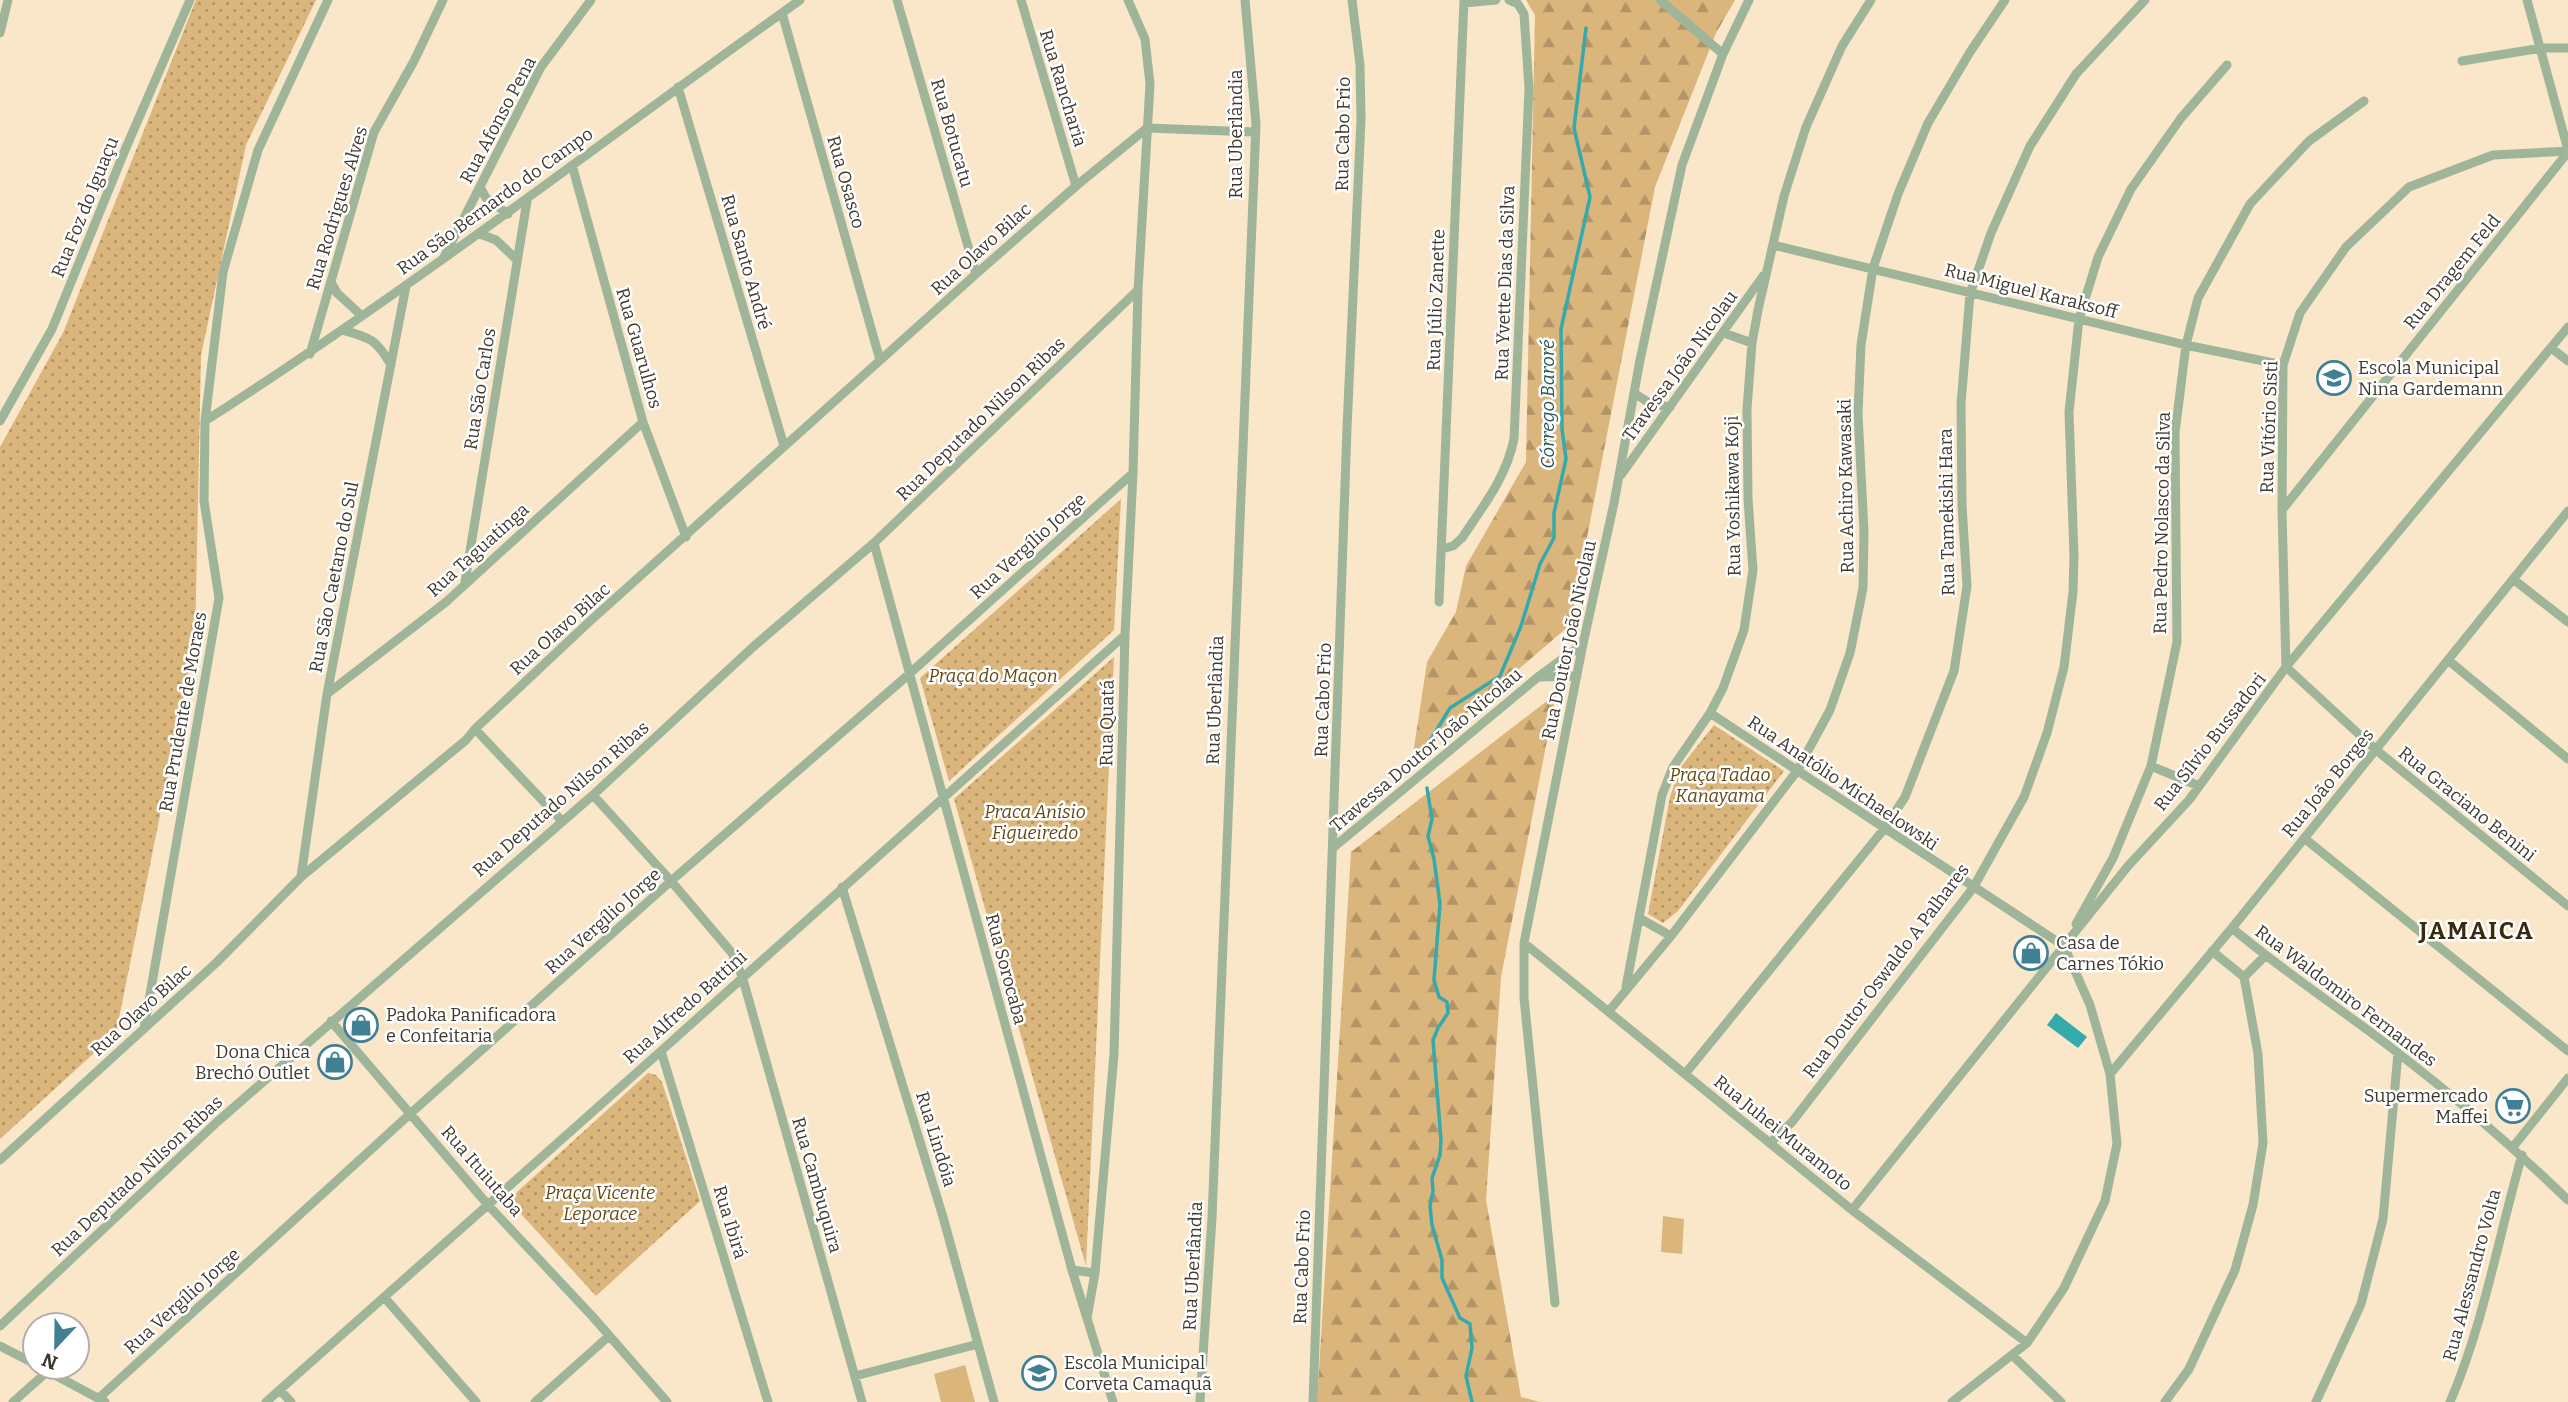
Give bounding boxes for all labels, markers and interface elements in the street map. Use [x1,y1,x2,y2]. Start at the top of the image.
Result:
street label: Rua Rancharia [1035,27,1091,149]
street label: Rua Afonso Pena [455,53,541,187]
street label: Rua Uberlândia [1225,69,1247,199]
street label: Rua Botucatu [926,76,978,190]
street label: Rua Cabo Frio [1331,76,1355,192]
street label: Rua São Bernardo do Campo [393,123,597,279]
street label: Rua Rodrigues Alves [302,124,372,292]
street label: Rua Foz do Iguaçu [47,133,123,281]
street label: Rua Osasco [822,133,870,231]
street label: Rua Yvette Dias da Silva [1491,185,1519,381]
street label: Rua Santo André [716,192,776,332]
street label: Rua Olavo Bilac [926,198,1036,300]
street label: Rua Dragem Feld [2399,210,2505,334]
street label: Rua Júlio Zanette [1423,228,1449,372]
street label: Rua Miguel Karaksoff [1942,259,2121,324]
street label: Rua Guarulhos [611,285,667,411]
street label: Travessa João Nicolau [1618,286,1742,446]
street label: Rua São Carlos [459,326,501,452]
street label: Rua Deputado Nilson Ribas [892,333,1070,505]
water label: Córrego Baroré [1536,339,1559,469]
place label: Escola Municipal Nina Gardemann [2358,357,2504,400]
school or university icon: Escola Municipal Nina Gardemann [2315,359,2353,397]
street label: Rua Vitório Sisti [2256,360,2282,494]
street label: Rua Achiro Kawasaki [1833,399,1859,573]
street label: Rua Pedro Nolasco da Silva [2149,411,2175,634]
street label: Rua Yoshikawa Koji [1721,415,1745,577]
street label: Rua Tamekishi Hara [1935,428,1959,596]
street label: Rua São Caetano do Sul [305,480,363,674]
street label: Rua Vergílio Jorge [966,488,1090,604]
street label: Rua Taguatinga [423,498,534,602]
street label: Rua Doutor João Nicolau [1537,538,1601,742]
street label: Rua Olavo Bilac [505,578,615,680]
street label: Rua Prudente de Moraes [155,610,211,814]
street label: Rua Uberlândia [1202,635,1228,765]
street label: Rua Cabo Frio [1310,642,1336,758]
street label: Travessa Doutor João Nicolau [1326,663,1526,837]
park label: Praça do Maçon [928,665,1058,687]
street label: Rua Sílvio Bussadori [2149,669,2271,815]
street label: Rua Quatá [1095,679,1119,767]
street label: Rua Anatólio Michaelowski [1744,711,1942,855]
street label: Rua Deputado Nilson Ribas [468,717,654,881]
street label: Rua João Borges [2277,724,2379,842]
street label: Rua Graciano Benini [2394,742,2540,866]
park label: Praça Tadao Kanayama [1669,764,1771,807]
park label: Praca Anísio Figueiredo [984,801,1086,844]
street label: Rua Doutor Oswaldo A Palhares [1798,860,1974,1082]
street label: Rua Vergílio Jorge [541,863,665,979]
street label: Rua Sorocaba [981,911,1031,1027]
district label: JAMAICA [2417,917,2535,945]
street label: Rua Waldomiro Fernandes [2251,920,2441,1072]
place label: Casa de Carnes Tókio [2056,932,2164,975]
shop icon: Casa de Carnes Tókio [2012,934,2050,972]
street label: Rua Alfredo Battini [619,946,751,1068]
street label: Rua Olavo Bilac [86,959,196,1061]
place label: Padoka Panificadora e Confeitaria [386,1004,556,1047]
shop icon: Padoka Panificadora e Confeitaria [342,1006,380,1044]
place label: Dona Chica Brechó Outlet [195,1041,310,1084]
shop icon: Dona Chica Brechó Outlet [316,1043,354,1081]
street label: Rua Juhei Muramoto [1709,1070,1857,1196]
place label: Supermercado Maffei [2364,1085,2488,1128]
supermarket icon: Supermercado Maffei [2494,1087,2532,1125]
street label: Rua Lindóia [911,1089,961,1189]
street label: Rua Deputado Nilson Ribas [47,1091,227,1261]
street label: Rua Cambuquira [787,1115,847,1256]
street label: Rua Ituiutaba [437,1121,528,1221]
park label: Praça Vicente Leporace [545,1182,655,1225]
street label: Rua Ibirá [708,1183,752,1261]
street label: Rua Alessandro Volta [2438,1186,2506,1363]
street label: Rua Uberlândia [1179,1201,1207,1331]
street label: Rua Cabo Frio [1289,1209,1315,1325]
street label: Rua Vergílio Jorge [120,1243,244,1359]
north arrow [21,1311,91,1381]
text: N [38,1348,61,1375]
place label: Escola Municipal Corveta Camaquã [1064,1352,1212,1395]
school or university icon: Escola Municipal Corveta Camaquã [1020,1354,1058,1392]

